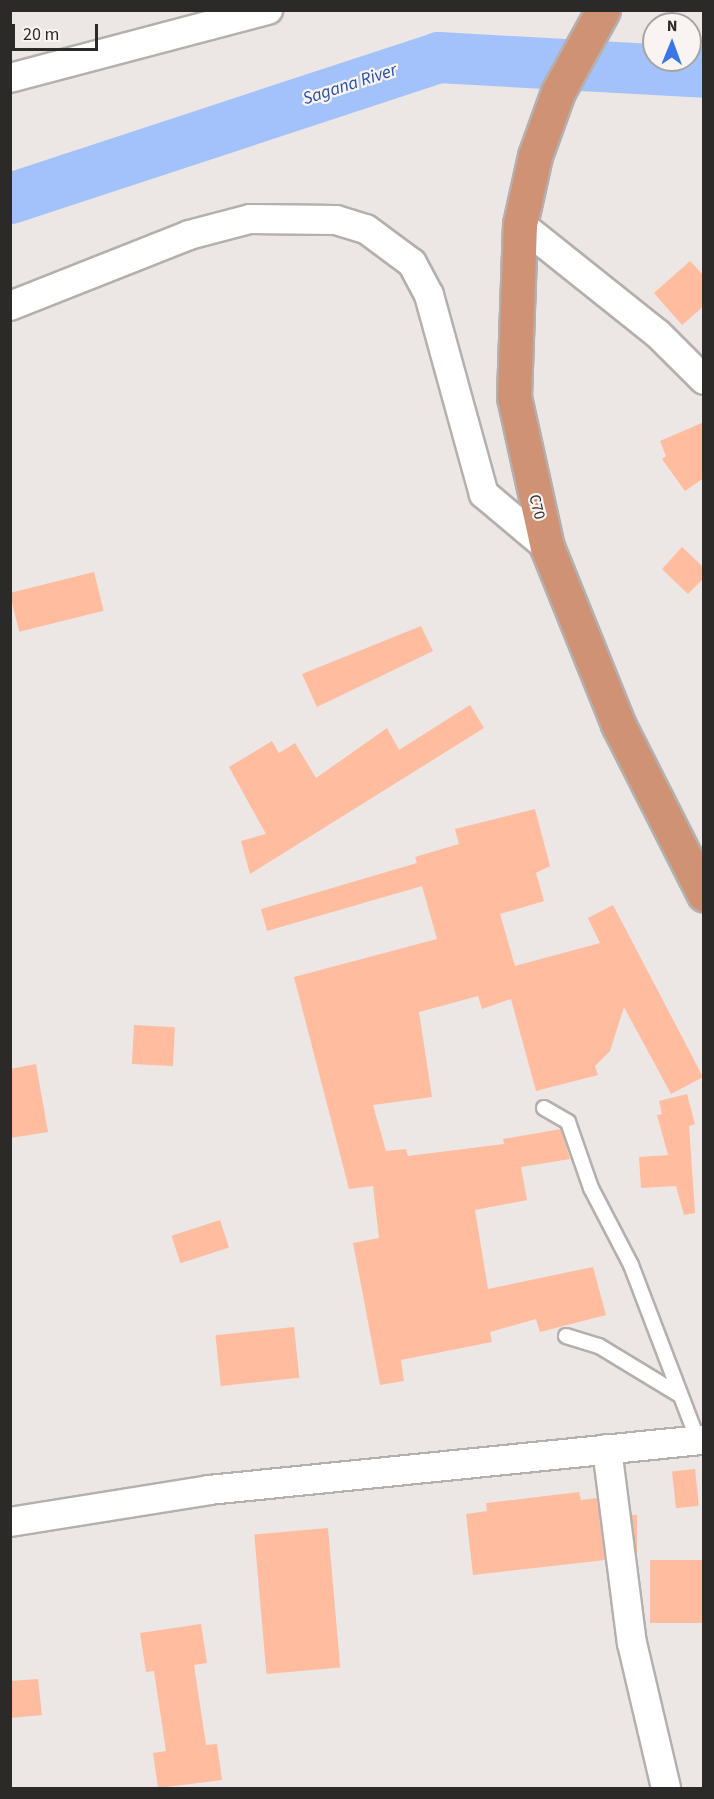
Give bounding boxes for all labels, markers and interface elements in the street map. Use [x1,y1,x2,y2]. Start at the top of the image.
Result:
scale bar [15,12,100,50]
north arrow [642,12,702,72]
text: N [667,15,678,37]
text: 20 m [23,22,59,47]
water label: Sagana River [300,60,400,110]
street label: C70 [525,493,549,521]

